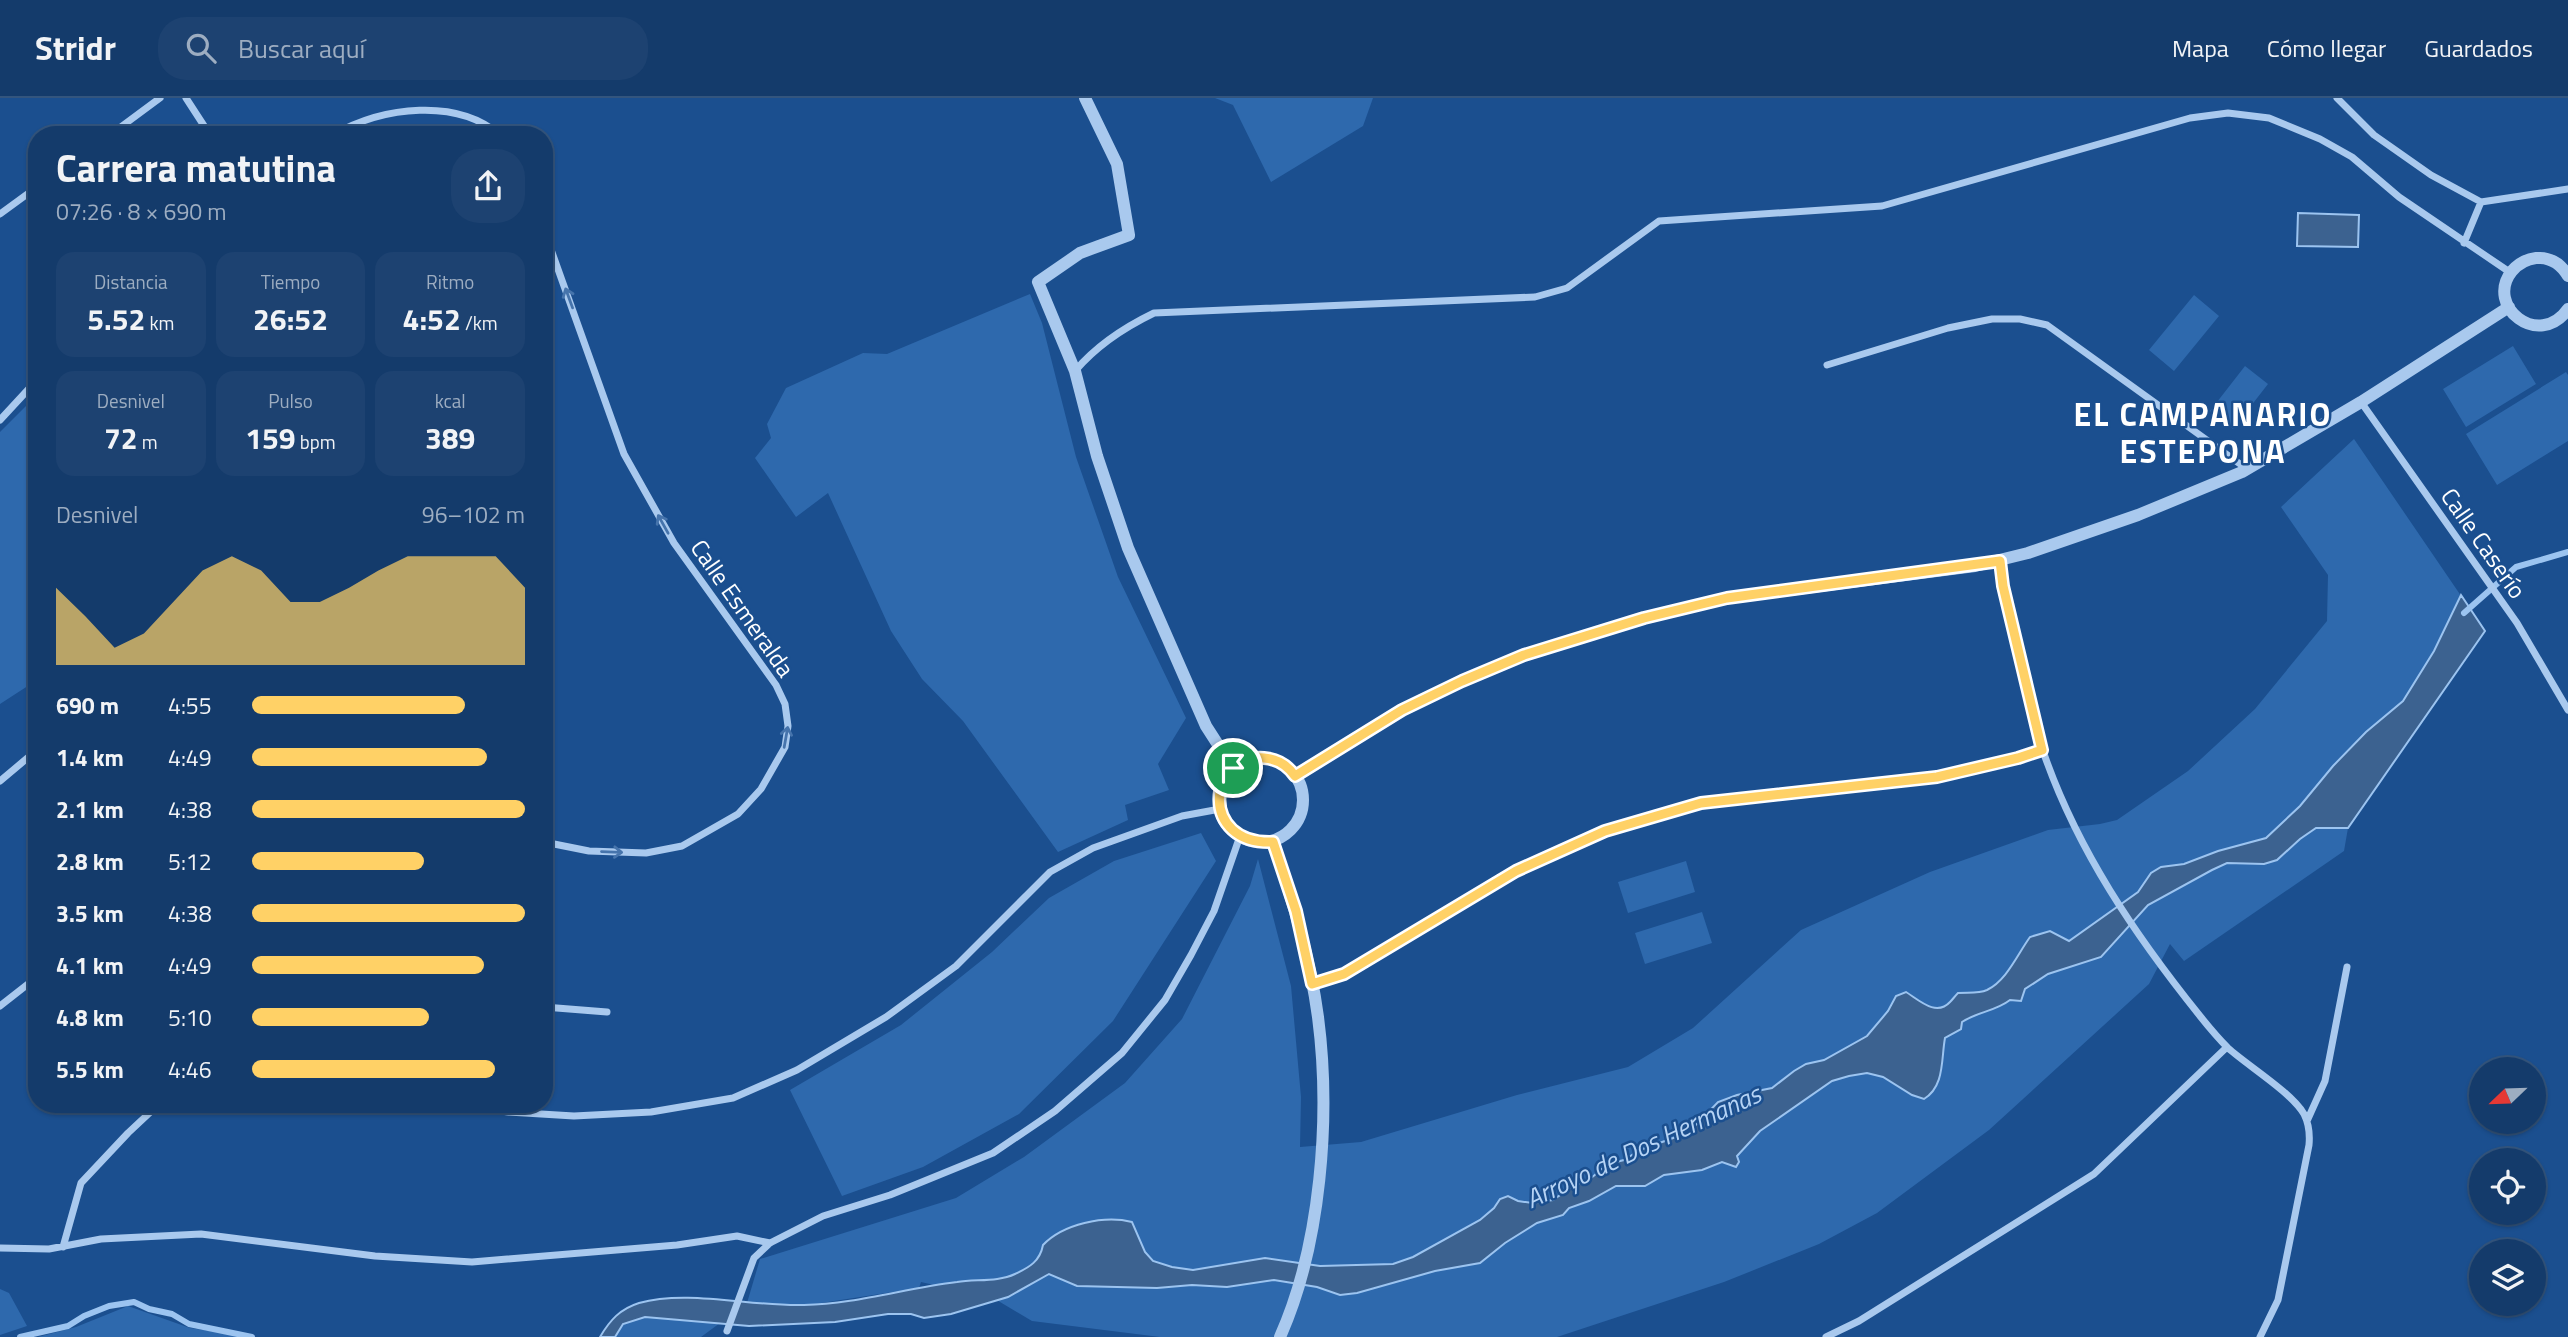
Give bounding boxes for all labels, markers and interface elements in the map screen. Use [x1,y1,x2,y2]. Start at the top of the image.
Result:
search box [158,17,648,80]
text: Stridr [35,23,116,73]
icon: search [182,29,220,67]
text: Buscar aquí [238,29,365,68]
text: Mapa [2172,30,2229,66]
text: Cómo llegar [2267,30,2386,66]
text: Guardados [2424,30,2533,66]
text: Carrera matutina [56,139,336,197]
button: share [451,149,525,223]
text: 07:26 · 8 × 690 m [56,194,226,229]
text: Distancia [94,267,168,296]
text: Tiempo [261,267,320,296]
text: Ritmo [426,267,474,296]
one-way arrow [562,288,574,310]
text: 5.52 [87,296,145,342]
text: 26:52 [253,296,328,342]
text: 4:52 [403,296,461,342]
text: km [145,308,174,337]
text: /km [461,308,498,337]
text: Desnivel [97,386,165,415]
text: Pulso [268,386,313,415]
text: kcal [435,386,466,415]
district label: EL CAMPANARIO ESTEPONA [2074,390,2332,475]
text: 72 [104,415,138,461]
text: 159 [245,415,296,461]
text: 389 [425,415,475,461]
text: m [138,427,158,456]
text: bpm [296,427,336,456]
street label: Calle Caserío [2432,480,2536,606]
text: Desnivel [56,497,138,532]
text: 96–102 m [422,497,525,532]
one-way arrow [656,514,670,534]
street label: Calle Esmeralda [682,532,804,684]
text: 690 m [56,688,119,723]
text: 4:55 [168,688,212,723]
one-way arrow [780,727,793,749]
pin [1203,738,1263,798]
text: 1.4 km [56,740,124,775]
text: 4:49 [168,740,212,775]
icon: arrive [1214,749,1252,787]
text: 2.1 km [56,792,124,827]
text: 4:38 [168,792,212,827]
text: 2.8 km [56,844,124,879]
text: 5:12 [168,844,212,879]
one-way arrow [600,845,623,858]
text: 3.5 km [56,896,124,931]
text: 4:38 [168,896,212,931]
text: 4.1 km [56,948,124,983]
text: 4:49 [168,948,212,983]
text: 4.8 km [56,1000,124,1035]
text: 5:10 [168,1000,212,1035]
text: 5.5 km [56,1052,124,1087]
text: 4:46 [168,1052,212,1087]
north arrow [2469,1057,2546,1134]
map controls [2469,1057,2546,1316]
water label: Arroyo de Dos Hermanas [1519,1073,1769,1218]
button: locate [2469,1148,2546,1225]
button: layers [2469,1239,2546,1316]

